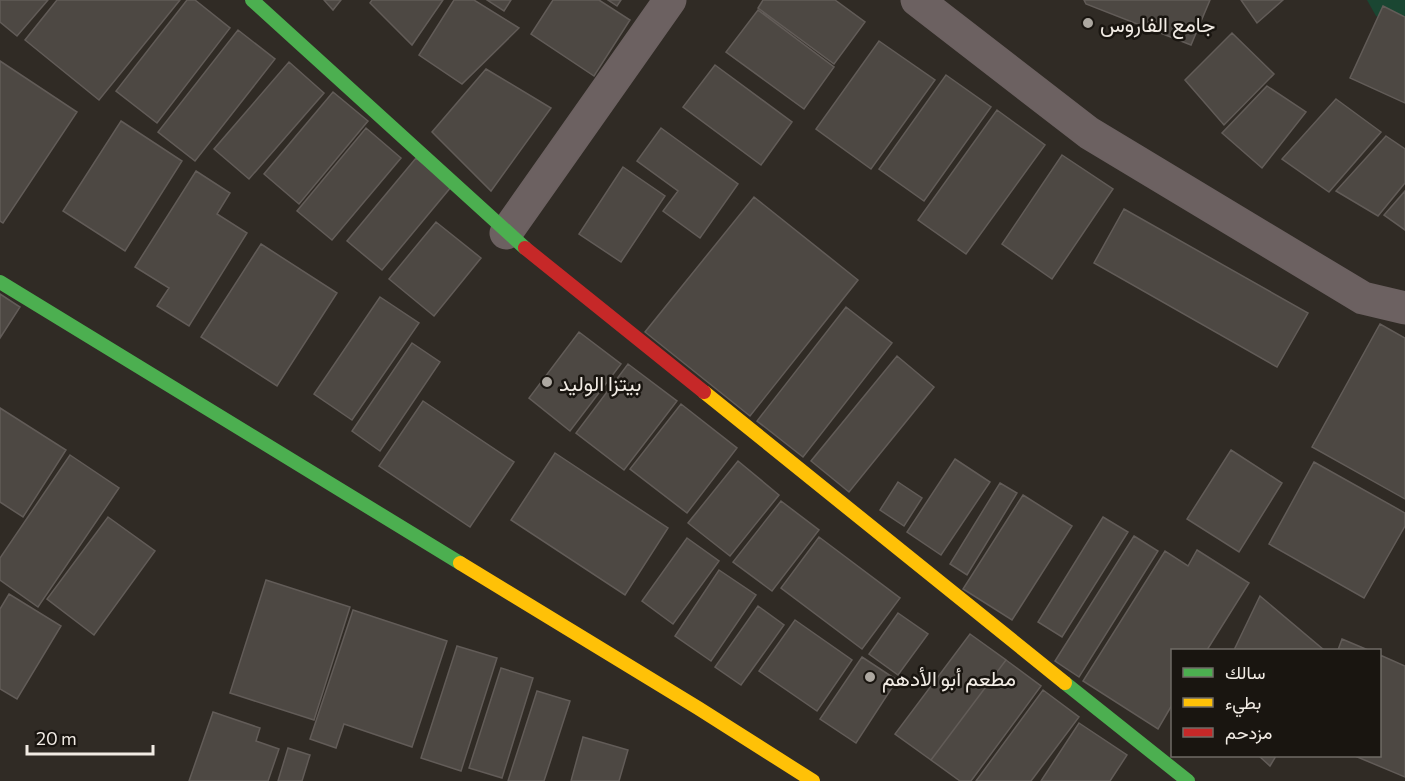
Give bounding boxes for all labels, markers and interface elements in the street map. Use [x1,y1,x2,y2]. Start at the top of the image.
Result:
place label: جامع الفاروس [1100,11,1215,39]
marker: جامع الفاروس [1081,16,1095,30]
place label: بيتزا الوليد [559,370,642,397]
marker: بيتزا الوليد [540,375,554,389]
legend [1171,649,1381,757]
text: سالك [1225,661,1265,683]
place label: مطعم أبو الأدهم [882,665,1016,693]
marker: مطعم أبو الأدهم [863,670,877,684]
text: بطيء [1225,691,1261,718]
scale bar [27,718,153,756]
text: مزدحم [1225,721,1272,745]
text: 20 m [36,727,77,749]

